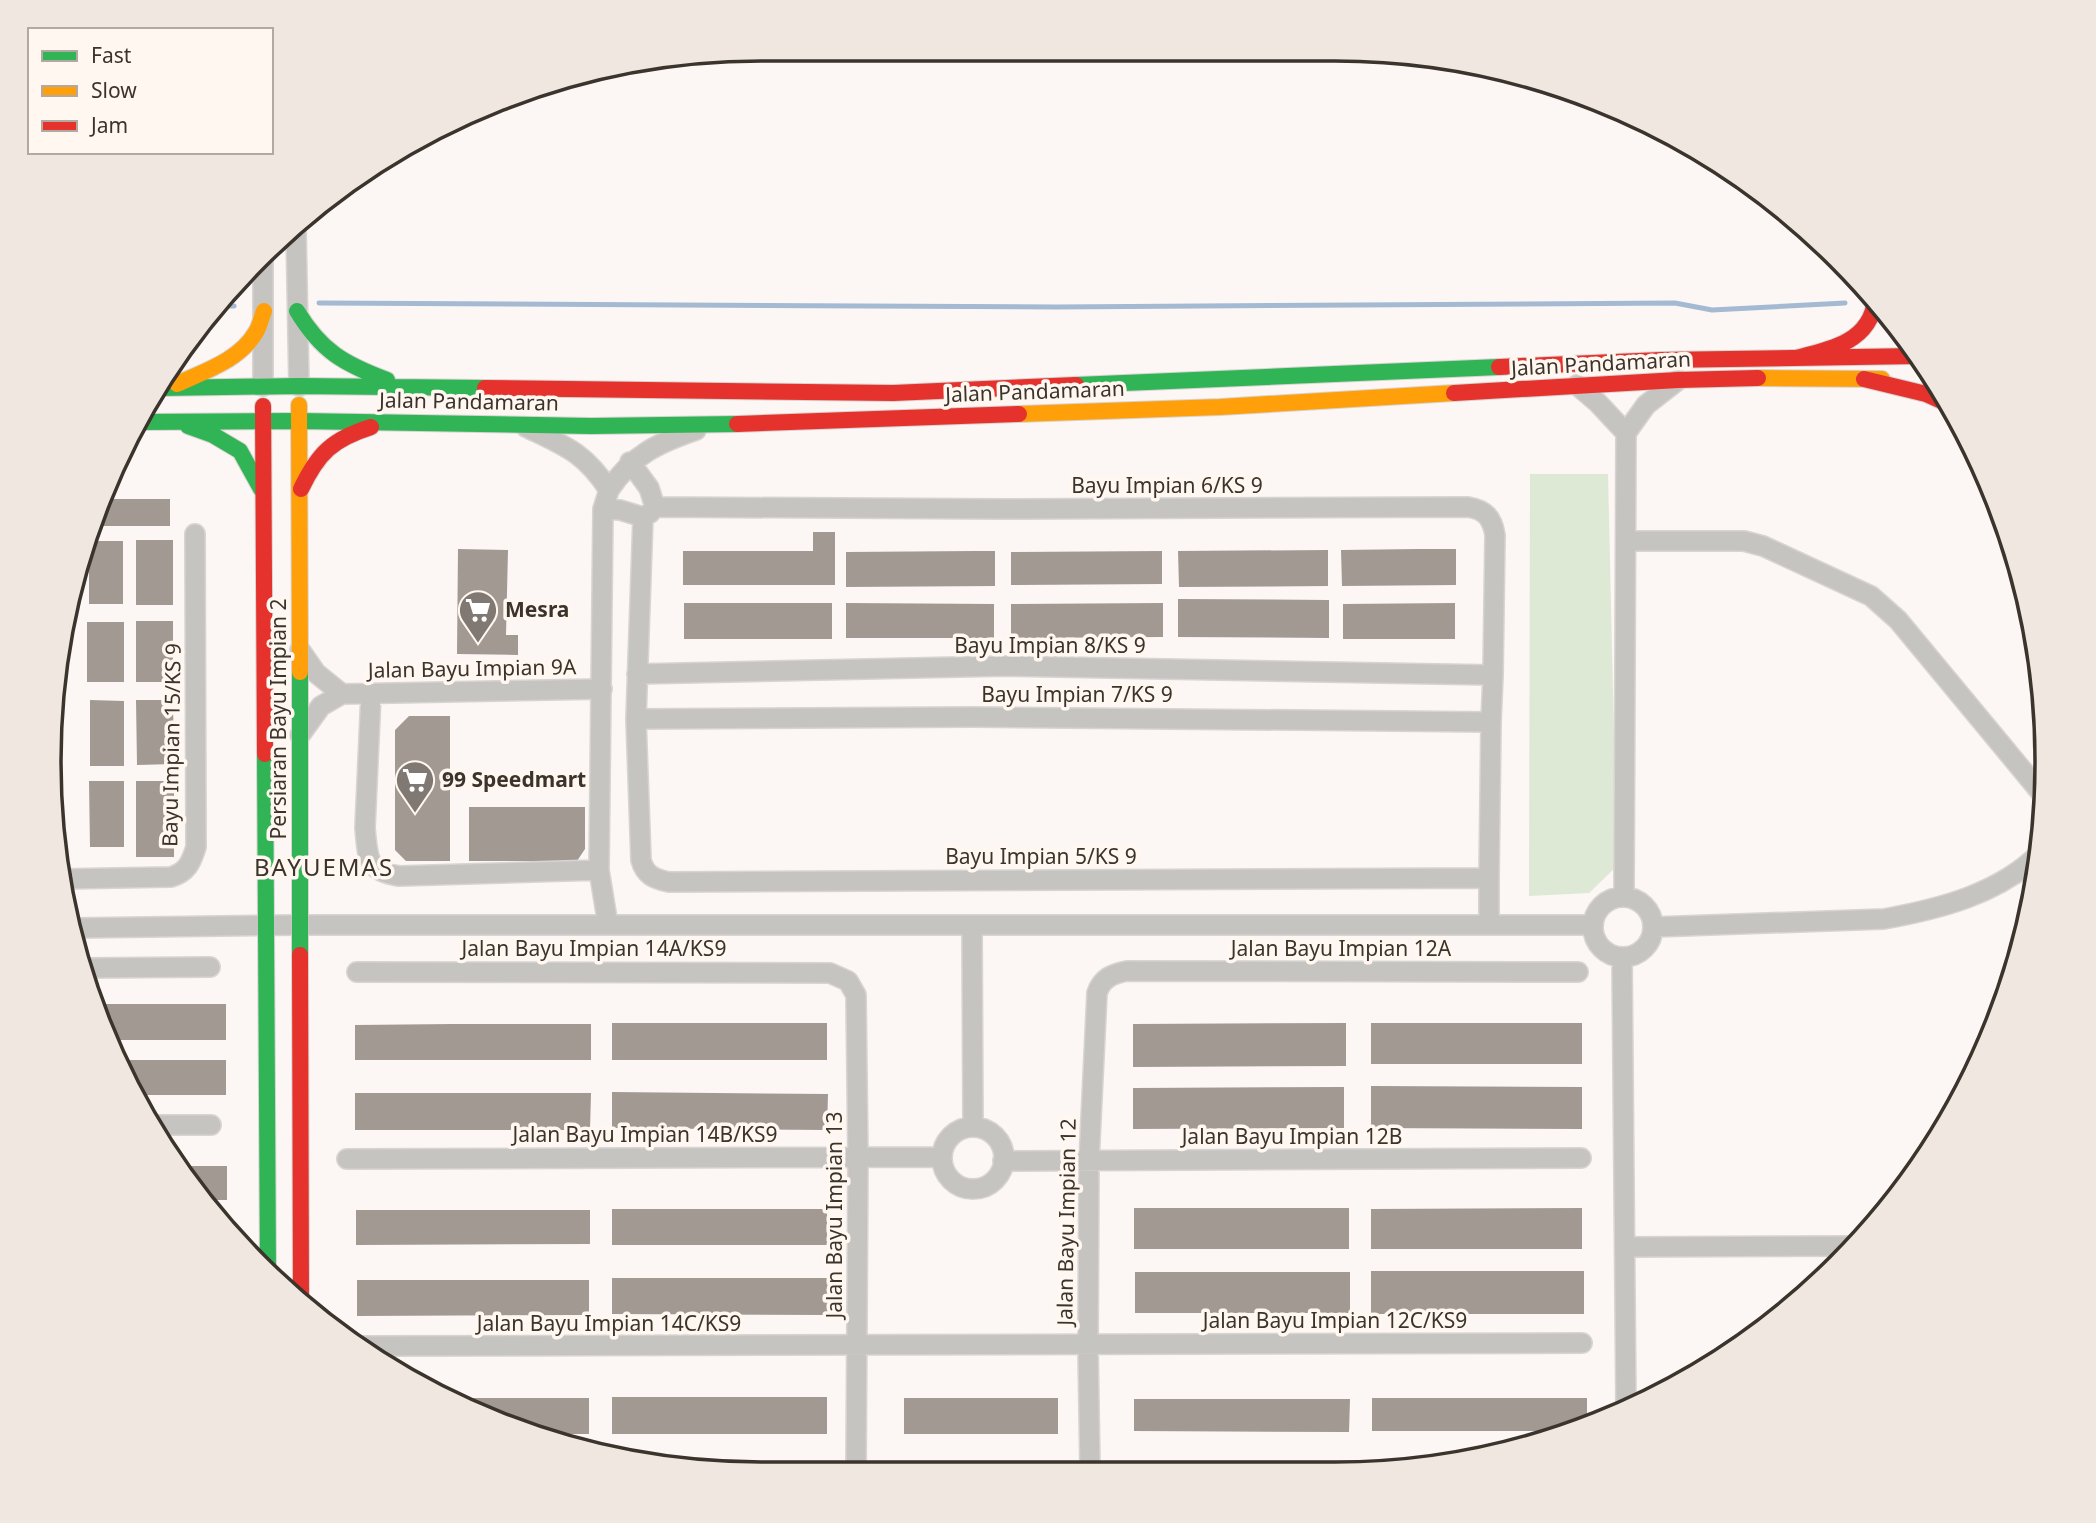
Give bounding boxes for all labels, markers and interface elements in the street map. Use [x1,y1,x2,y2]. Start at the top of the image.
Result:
legend [28,28,273,154]
text: Fast [91,41,132,69]
text: Slow [91,76,137,104]
text: Jam [89,111,128,139]
street label: Jalan Pandamaran [1508,344,1691,382]
street label: Jalan Pandamaran [943,374,1125,408]
street label: Jalan Pandamaran [377,385,559,417]
street label: Bayu Impian 6/KS 9 [1071,471,1263,499]
supermarket icon: Mesra [457,589,499,644]
place label: Mesra [505,595,569,623]
street label: Persiaran Bayu Impian 2 [264,599,292,839]
street label: Bayu Impian 8/KS 9 [954,631,1146,659]
street label: Bayu Impian 15/KS 9 [155,643,187,847]
street label: Jalan Bayu Impian 9A [366,652,577,684]
street label: Bayu Impian 7/KS 9 [981,680,1173,708]
supermarket icon: 99 Speedmart [394,759,436,814]
place label: 99 Speedmart [442,765,586,793]
street label: Bayu Impian 5/KS 9 [945,842,1137,870]
district label: BAYUEMAS [254,850,394,883]
street label: Jalan Bayu Impian 14A/KS9 [460,934,726,962]
street label: Jalan Bayu Impian 12A [1229,934,1452,962]
street label: Jalan Bayu Impian 13 [820,1111,848,1321]
street label: Jalan Bayu Impian 12 [1050,1118,1082,1328]
street label: Jalan Bayu Impian 14B/KS9 [510,1120,778,1148]
street label: Jalan Bayu Impian 12B [1180,1122,1402,1150]
street label: Jalan Bayu Impian 12C/KS9 [1201,1306,1467,1334]
street label: Jalan Bayu Impian 14C/KS9 [475,1309,741,1337]

